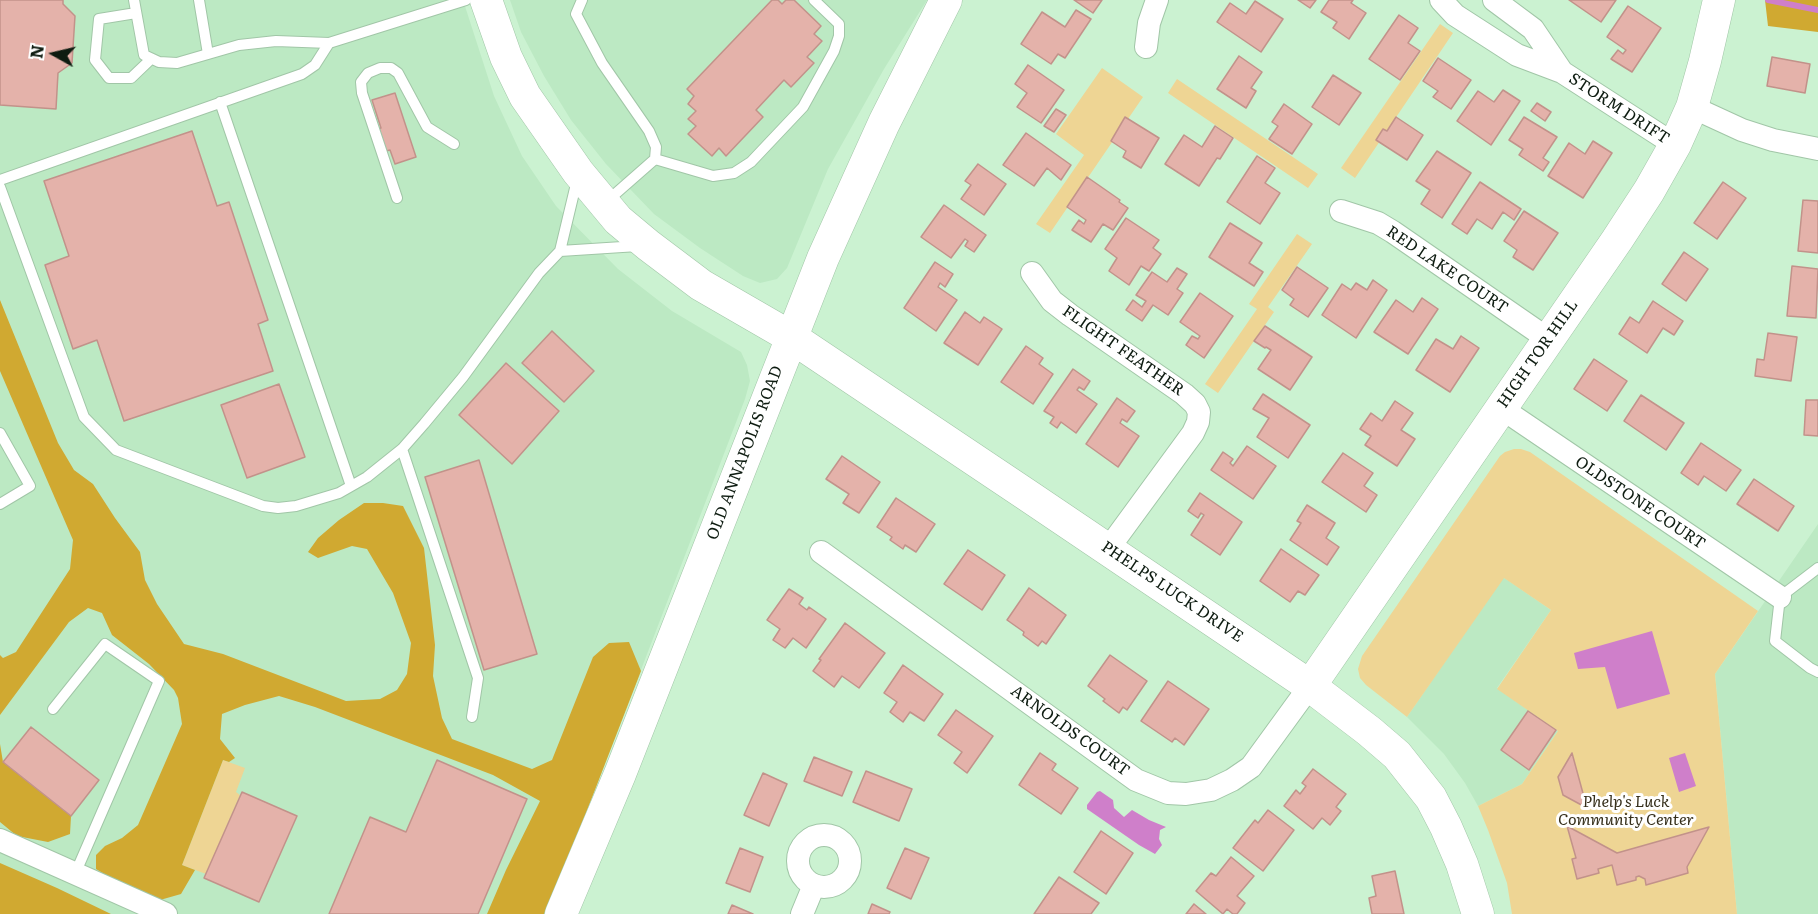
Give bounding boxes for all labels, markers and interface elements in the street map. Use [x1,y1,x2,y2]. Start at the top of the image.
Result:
north arrow [24,24,84,84]
text: N [23,43,49,60]
street label: STORM DRIFT [1565,69,1673,149]
street label: RED LAKE COURT [1382,222,1512,318]
street label: HIGH TOR HILL [1494,296,1582,412]
street label: FLIGHT FEATHER [1058,302,1188,400]
street label: OLD ANNAPOLIS ROAD [703,363,787,543]
street label: OLDSTONE COURT [1571,452,1709,554]
street label: PHELPS LUCK DRIVE [1097,537,1247,647]
street label: ARNOLDS COURT [1007,681,1133,781]
park label: Phelp's Luck Community Center [1558,792,1694,830]

